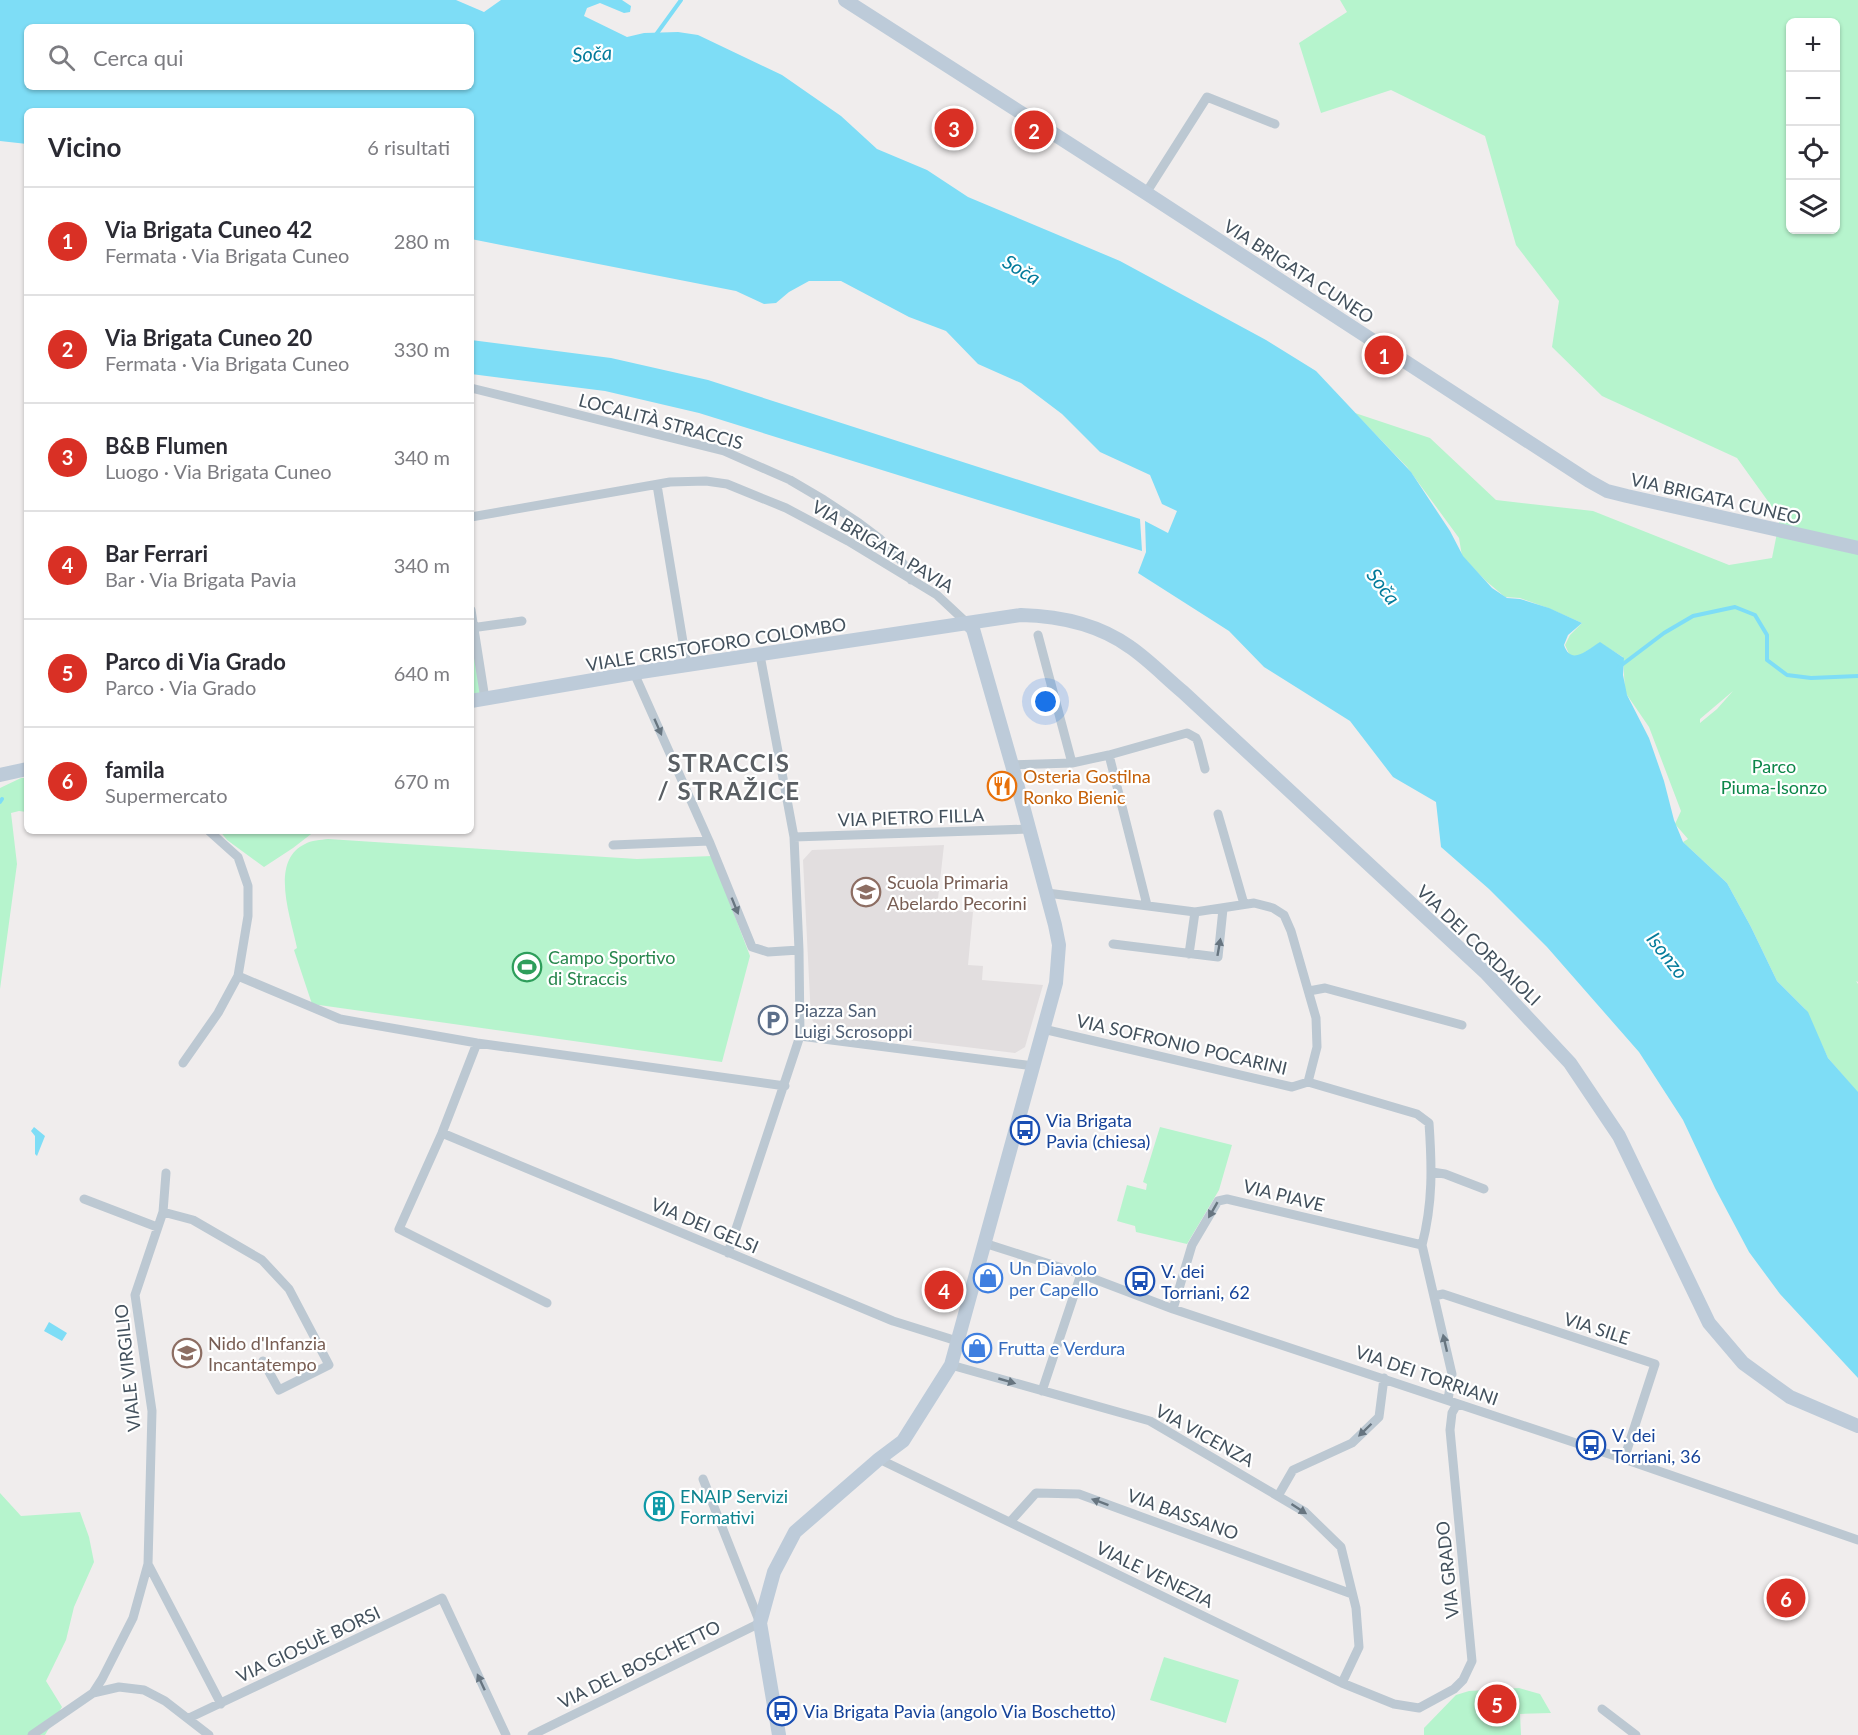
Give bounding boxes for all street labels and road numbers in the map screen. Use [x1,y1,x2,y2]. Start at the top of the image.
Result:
street label: VIA BRIGATA CUNEO [1220,214,1378,328]
street label: LOCALITÀ STRACCIS [576,388,746,454]
street label: VIA BRIGATA CUNEO [1629,468,1803,528]
street label: VIA BRIGATA PAVIA [808,495,959,597]
street label: VIALE CRISTOFORO COLOMBO [584,613,848,675]
street label: VIA PIETRO FILLA [837,803,985,831]
street label: VIA DEI CORDAIOLI [1412,880,1546,1010]
street label: VIA SOFRONIO POCARINI [1074,1009,1290,1079]
street label: VIA PIAVE [1241,1174,1327,1216]
street label: VIA DEI GELSI [648,1192,762,1258]
street label: VIALE VIRGILIO [109,1303,145,1433]
street label: VIA SILE [1561,1307,1633,1349]
street label: VIA DEI TORRIANI [1353,1340,1501,1410]
street label: VIA VICENZA [1152,1399,1259,1471]
street label: VIA BASSANO [1124,1484,1242,1544]
street label: VIA GRADO [1431,1520,1463,1620]
street label: VIALE VENEZIA [1093,1536,1218,1612]
street label: VIA GIOSUÈ BORSI [233,1601,383,1687]
street label: VIA DEL BOSCHETTO [554,1615,724,1713]

